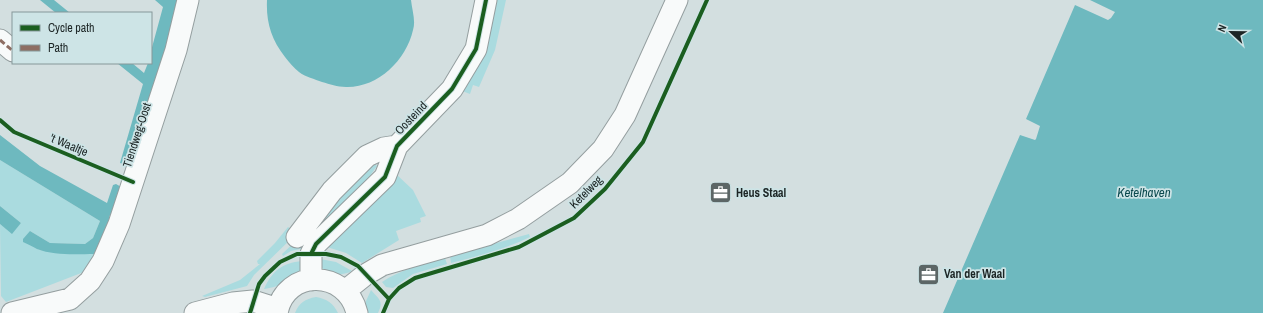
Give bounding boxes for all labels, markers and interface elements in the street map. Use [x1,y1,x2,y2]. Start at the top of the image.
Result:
legend [12,12,152,64]
north arrow [1211,12,1251,52]
text: Cycle path [48,20,95,36]
text: N [1214,23,1229,34]
text: Path [48,40,68,56]
street label: Oosteind [391,98,431,138]
street label: Tiendweg-Oost [119,100,155,169]
street label: 't Waaltje [48,130,90,160]
street label: Ketelweg [566,172,606,212]
office icon: Heus Staal [707,180,733,206]
water label: Ketelhaven [1117,184,1171,201]
place label: Heus Staal [736,185,787,201]
office icon: Van der Waal [916,261,942,287]
place label: Van der Waal [944,266,1005,282]

